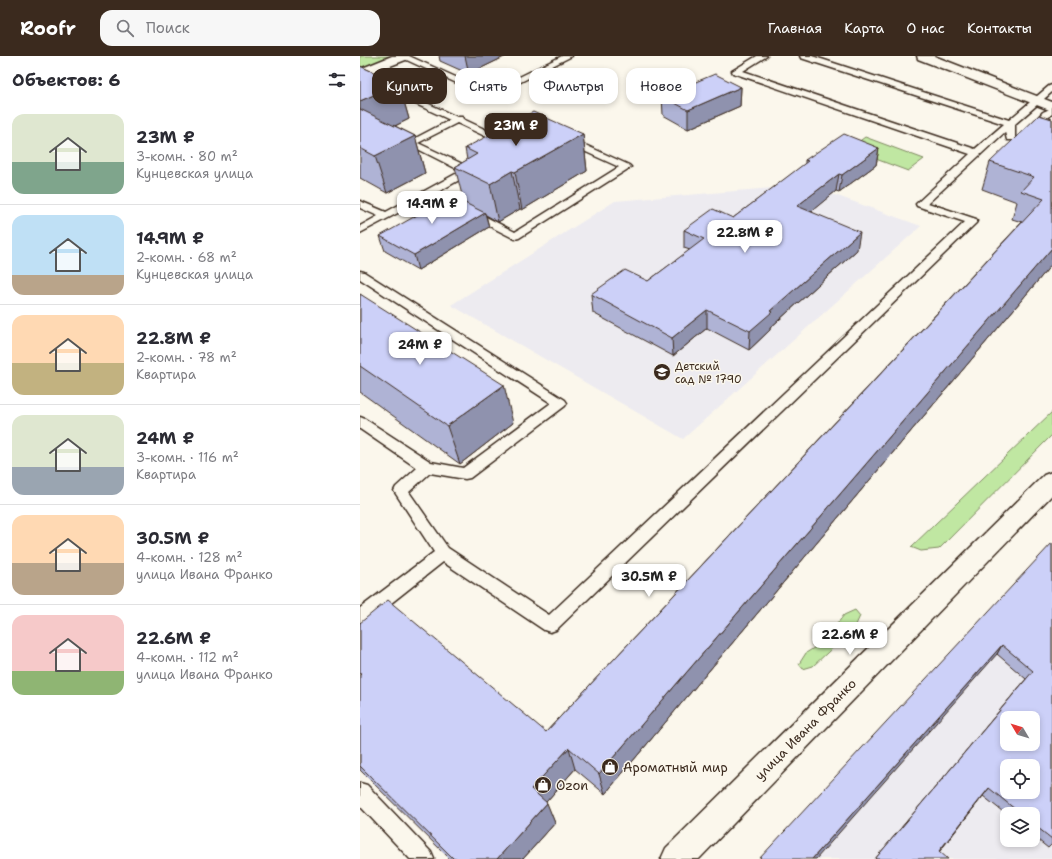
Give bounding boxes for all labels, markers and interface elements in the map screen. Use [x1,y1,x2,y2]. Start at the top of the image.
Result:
search box [100,10,380,46]
text: Roofr [20,16,76,41]
icon: search [114,17,136,39]
text: Поиск [146,18,190,38]
text: Главная [768,19,822,37]
text: Карта [844,19,884,37]
text: О нас [906,19,945,37]
text: Контакты [967,19,1032,37]
chip: Купить [372,68,447,104]
chip: Снять [455,68,521,104]
chip: Фильтры [529,68,618,104]
chip: Новое [626,68,696,104]
text: Объектов: 6 [12,69,121,91]
icon: filters [326,69,348,91]
pin: 23M ₽ [488,113,544,147]
text: 23M ₽ [494,117,538,134]
text: 23M ₽ [136,126,195,148]
icon: home [44,130,92,178]
text: 3-комн. · 80 m² [136,148,238,165]
text: Кунцевская улица [136,165,253,182]
pin: 14.9M ₽ [395,191,469,225]
text: 14.9M ₽ [406,195,458,212]
pin: 22.8M ₽ [708,220,782,254]
text: 22.8M ₽ [716,224,774,241]
text: 14.9M ₽ [136,227,204,249]
icon: home [44,231,92,279]
text: 2-комн. · 68 m² [136,249,237,266]
text: Кунцевская улица [136,266,253,283]
text: 22.8M ₽ [136,327,211,349]
icon: home [44,331,92,379]
pin: 24M ₽ [392,332,448,366]
text: 24M ₽ [398,336,442,353]
text: 2-комн. · 78 m² [136,349,237,366]
place label: Детский сад № 1790 [675,359,742,387]
school or university icon: Детский сад № 1790 [652,362,672,382]
text: Квартира [136,366,196,383]
text: 24M ₽ [136,427,194,449]
icon: home [44,431,92,479]
text: 3-комн. · 116 m² [136,449,239,466]
text: Квартира [136,466,196,483]
text: 30.5M ₽ [136,527,209,549]
icon: home [44,531,92,579]
text: 4-комн. · 128 m² [136,549,243,566]
pin: 30.5M ₽ [612,564,686,598]
text: улица Ивана Франко [136,566,273,583]
text: 30.5M ₽ [621,568,677,585]
pin: 22.6M ₽ [813,622,887,656]
text: 22.6M ₽ [821,626,879,643]
text: 22.6M ₽ [136,627,211,649]
icon: home [44,631,92,679]
text: 4-комн. · 112 m² [136,649,239,666]
text: улица Ивана Франко [136,666,273,683]
street label: улица Ивана Франко [751,675,860,784]
north arrow [1000,711,1040,751]
map controls [1000,711,1040,847]
shop icon: Ароматный мир [600,757,620,777]
place label: Ароматный мир [623,759,728,776]
button: locate [1000,759,1040,799]
shop icon: Ozon [533,775,553,795]
place label: Ozon [556,777,588,794]
button: layers [1000,807,1040,847]

